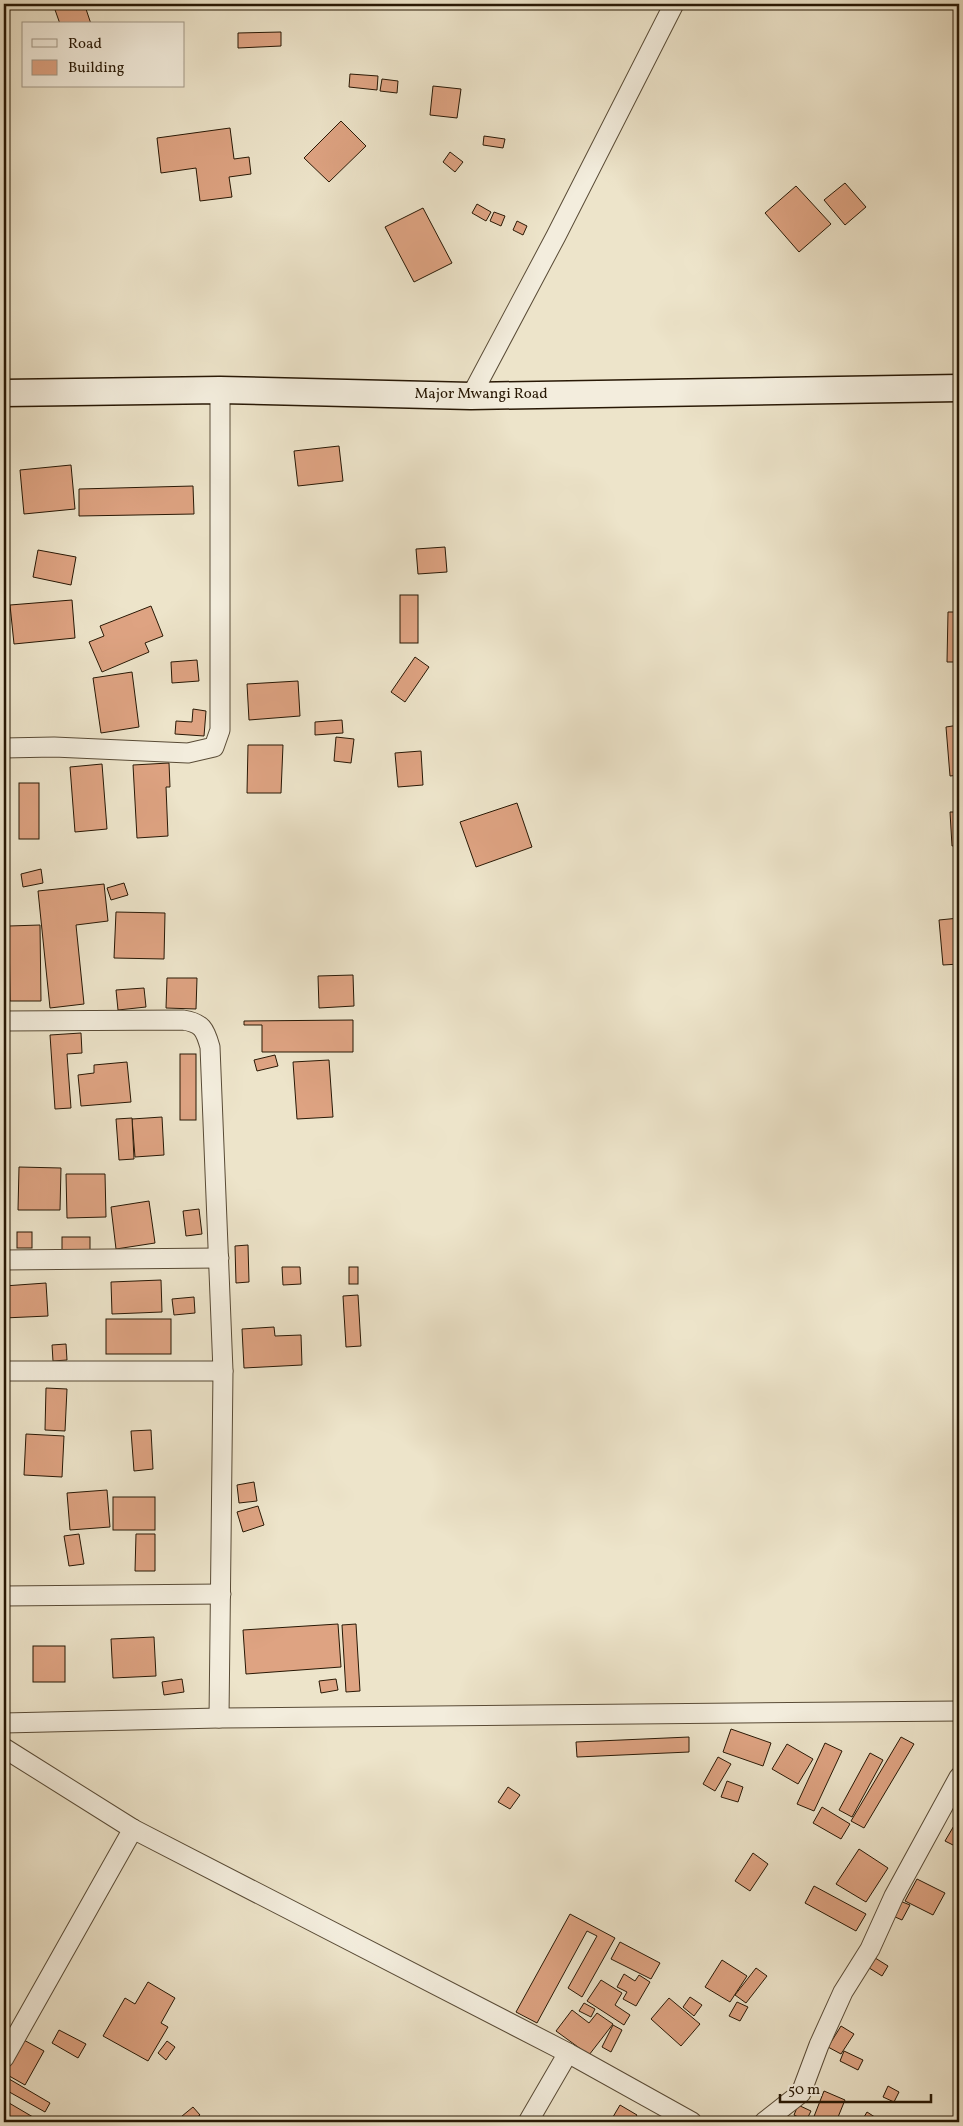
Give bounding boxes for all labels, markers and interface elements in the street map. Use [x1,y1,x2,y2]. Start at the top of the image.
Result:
legend [22,22,185,88]
text: Road [68,34,102,55]
text: Building [68,58,125,79]
street label: Major Mwangi Road [414,384,548,405]
scale bar [780,2071,932,2103]
text: 50 m [788,2080,820,2101]

